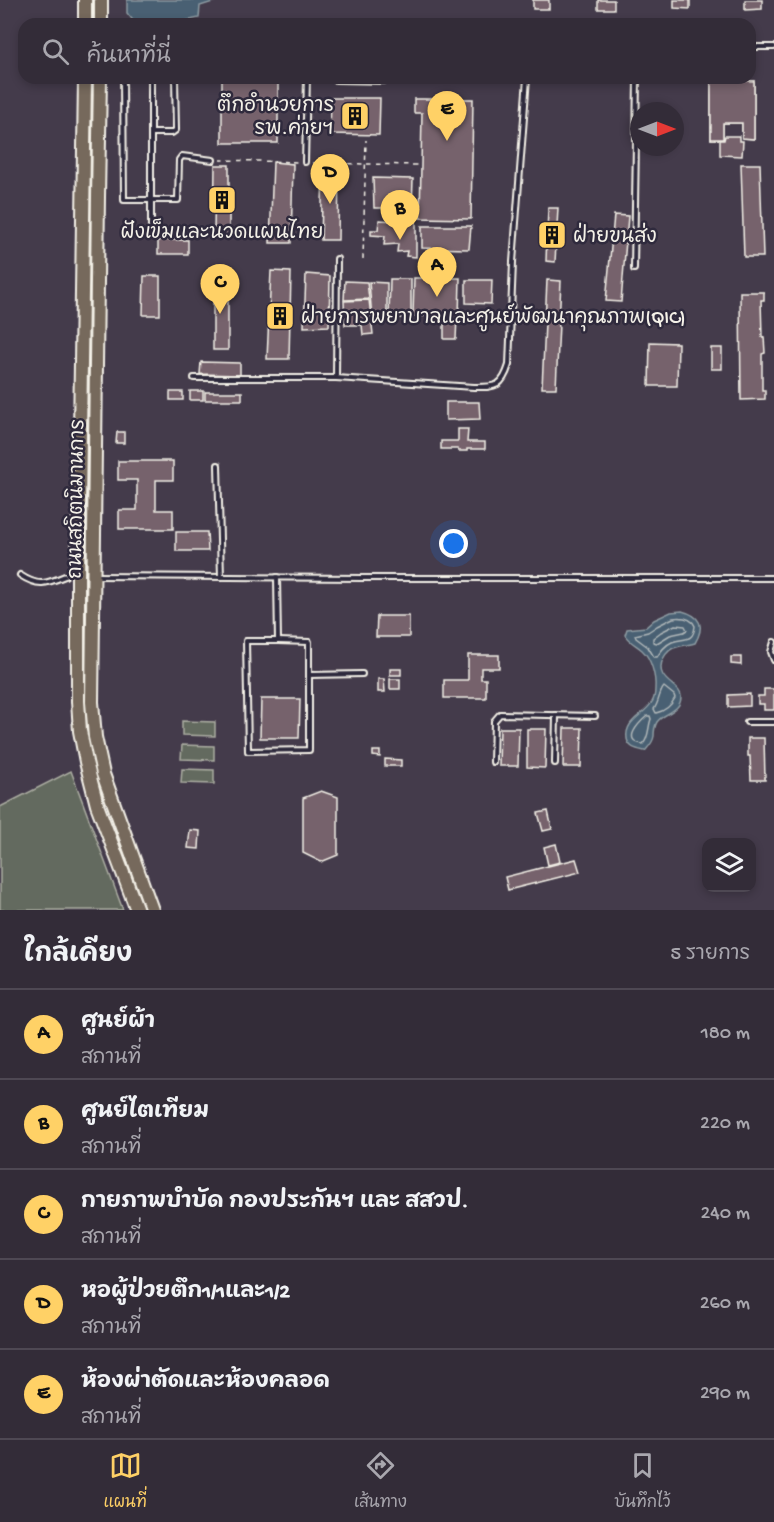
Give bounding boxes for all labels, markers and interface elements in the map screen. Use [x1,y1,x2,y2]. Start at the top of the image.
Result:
search box [18,18,756,84]
icon: search [39,35,72,68]
text: ค้นหาที่นี่ [87,45,171,71]
place label: ตึกอำนวยการ รพ.ค่ายฯ [217,91,334,142]
pin: E [428,92,466,141]
building icon: ตึกอำนวยการ รพ.ค่ายฯ [339,100,371,132]
north arrow [630,102,684,156]
pin: D [310,154,350,204]
building icon: ฝังเข็มและนวดแผนไทย [206,184,238,216]
pin: B [380,190,420,240]
place label: ฝังเข็มและนวดแผนไทย [121,218,323,246]
building icon: ฝ่ายขนส่ง [536,219,568,251]
place label: ฝ่ายขนส่ง [573,222,657,250]
pin: A [418,248,456,297]
pin: C [200,264,240,314]
building icon: ฝ่ายการพยาบาลและศูนย์พัฒนาคุณภาพ(QIC) [264,300,296,332]
place label: ฝ่ายการพยาบาลและศูนย์พัฒนาคุณภาพ(QIC) [301,303,686,332]
street label: ถนนสถิตนิมานการ [62,419,91,579]
your location [439,529,468,558]
map controls [702,838,756,892]
button: layers [702,838,756,892]
text: ใกล้เคียง [24,941,132,972]
text: 5 รายการ [671,944,750,967]
text: ศูนย์ผ้า [81,1010,155,1036]
text: A [38,1023,49,1046]
text: 180 m [701,1023,750,1046]
text: สถานที่ [81,1048,141,1071]
text: ศูนย์ไตเทียม [81,1100,209,1126]
text: B [38,1113,49,1136]
text: 220 m [700,1113,750,1136]
text: สถานที่ [81,1138,141,1161]
text: กายภาพบำบัด กองประกันฯ และ สสวป. [81,1190,468,1216]
text: C [38,1203,49,1226]
text: 240 m [700,1203,750,1226]
text: สถานที่ [81,1228,141,1251]
text: หอผู้ป่วยตึก1/1และ1/2 [81,1280,290,1306]
text: D [37,1293,50,1316]
text: 260 m [700,1293,750,1316]
text: สถานที่ [81,1318,141,1341]
text: ห้องผ่าตัดและห้องคลอด [81,1370,330,1396]
text: E [37,1383,50,1406]
text: 290 m [700,1383,750,1406]
text: สถานที่ [81,1408,141,1431]
tab: แผนที่ [104,1449,147,1514]
tab: เส้นทาง [354,1449,407,1514]
tab: บันทึกไว้ [614,1449,670,1514]

